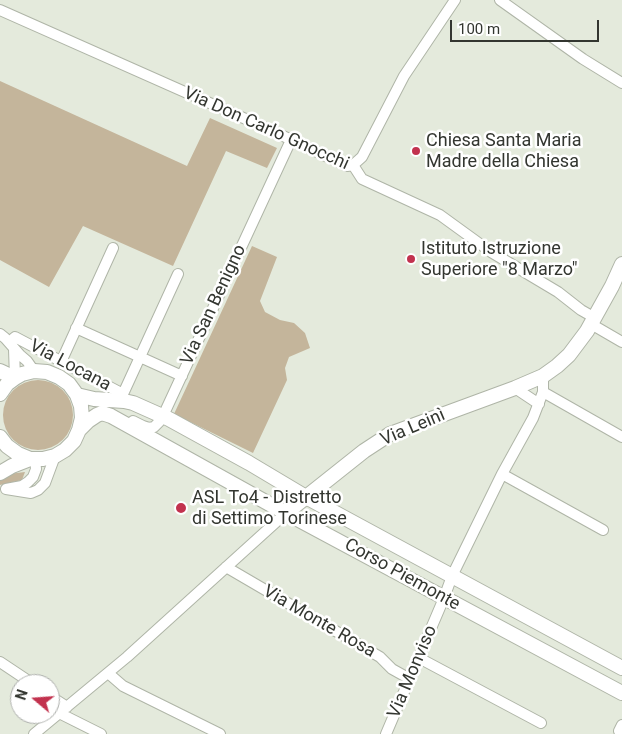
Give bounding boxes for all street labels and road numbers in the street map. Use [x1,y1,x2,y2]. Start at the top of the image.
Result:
street label: Via Don Carlo Gnocchi [180,83,352,175]
street label: Via San Benigno [177,241,251,369]
street label: Via Locana [26,336,114,396]
street label: Via Leinì [377,405,449,451]
street label: Corso Piemonte [340,534,464,616]
street label: Via Monte Rosa [259,581,379,663]
street label: Via Monviso [384,622,442,722]

